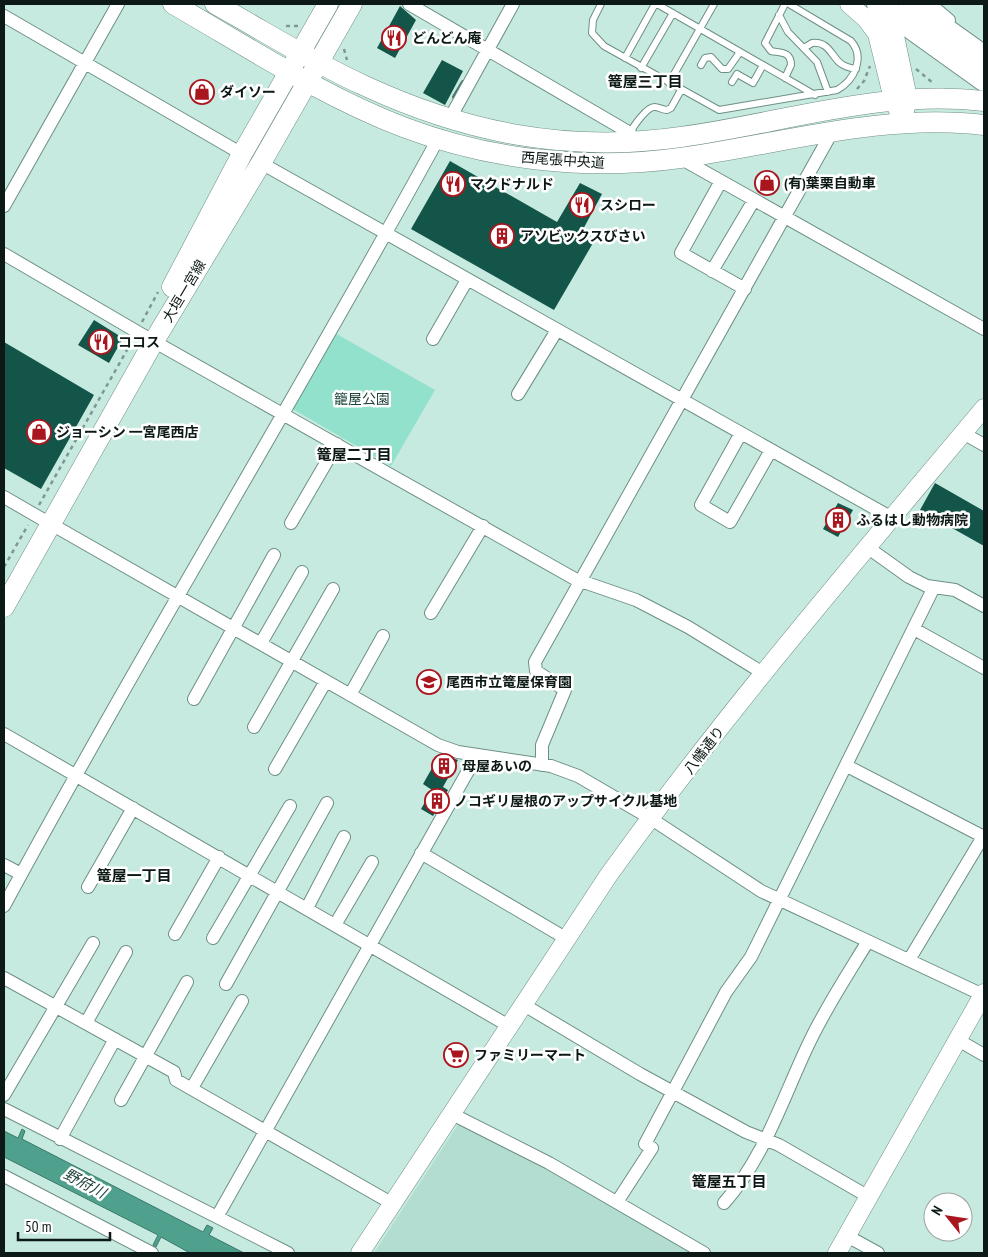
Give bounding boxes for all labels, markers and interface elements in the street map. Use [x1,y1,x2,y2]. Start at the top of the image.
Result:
restaurant icon: どんどん庵 [381,25,407,51]
place label: どんどん庵 [412,29,482,47]
district label: 篭屋三丁目 [607,72,683,91]
shop icon: ダイソー [189,79,215,105]
place label: ダイソー [220,83,276,101]
street label: 西尾張中央道 [520,148,606,172]
shop icon: (有)葉栗自動車 [754,170,780,196]
restaurant icon: マクドナルド [440,171,466,197]
place label: (有)葉栗自動車 [784,174,876,192]
place label: マクドナルド [470,175,554,193]
restaurant icon: スシロー [569,192,595,218]
place label: スシロー [600,196,656,214]
building icon: アソビックスびさい [489,223,515,249]
place label: アソビックスびさい [520,227,646,245]
street label: 大垣一宮線 [158,256,210,326]
restaurant icon: ココス [88,329,114,355]
place label: ココス [118,333,160,351]
park label: 籠屋公園 [334,390,390,408]
shop icon: ジョーシン 一宮尾西店 [26,419,52,445]
place label: ジョーシン 一宮尾西店 [56,423,199,441]
district label: 篭屋二丁目 [316,445,392,464]
building icon: ふるはし動物病院 [825,507,851,533]
place label: ふるはし動物病院 [856,511,968,529]
school or university icon: 尾西市立篭屋保育園 [416,669,442,695]
place label: 尾西市立篭屋保育園 [446,673,572,691]
street label: 八幡通り [680,722,728,778]
building icon: 母屋あいの [431,753,457,779]
place label: 母屋あいの [462,757,532,775]
building icon: ノコギリ屋根のアップサイクル基地 [424,788,450,814]
place label: ノコギリ屋根のアップサイクル基地 [454,792,677,810]
district label: 篭屋一丁目 [96,866,172,885]
supermarket icon: ファミリーマート [443,1042,469,1068]
place label: ファミリーマート [474,1046,586,1064]
water label: 野府川 [61,1164,111,1203]
district label: 篭屋五丁目 [691,1172,767,1191]
north arrow [923,1192,973,1242]
text: N [927,1203,946,1218]
scale bar [18,1210,110,1242]
text: 50 m [25,1217,51,1236]

